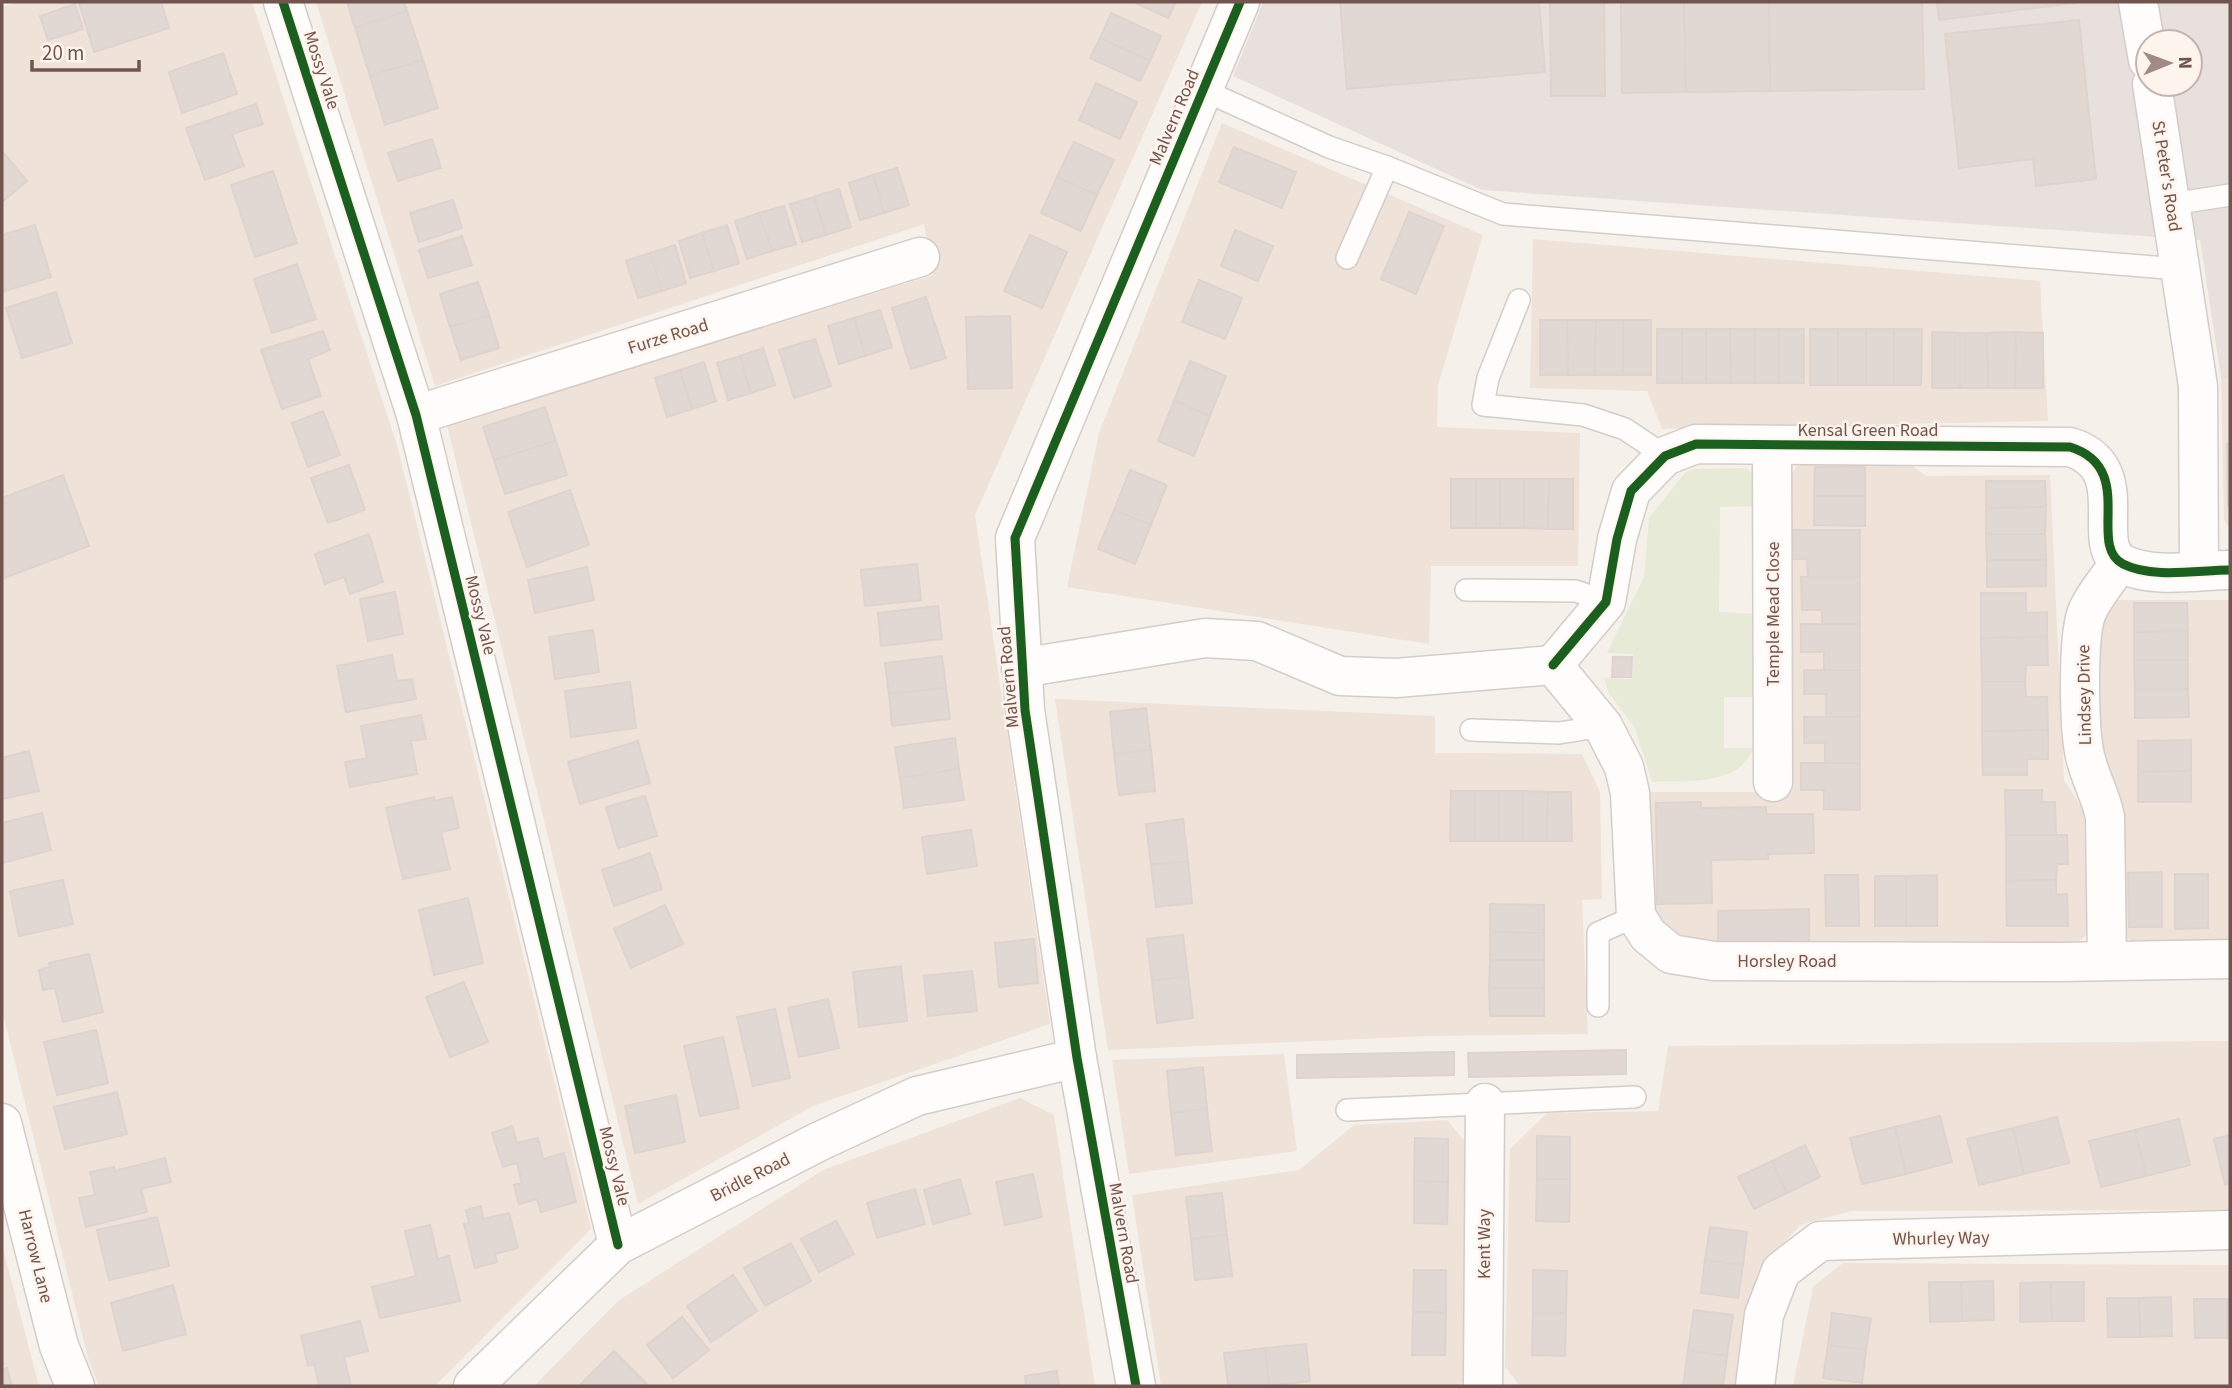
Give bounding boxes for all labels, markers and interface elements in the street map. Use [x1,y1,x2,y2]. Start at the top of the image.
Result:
scale bar [32,28,138,72]
street label: Mossy Vale [297,28,346,113]
north arrow [2134,28,2204,98]
text: 20 m [42,38,84,68]
text: N [2171,56,2198,69]
street label: Malvern Road [1143,65,1206,169]
street label: St Peter's Road [2145,119,2188,233]
street label: Furze Road [625,312,712,361]
street label: Kensal Green Road [1798,418,1938,443]
street label: Temple Mead Close [1761,541,1786,686]
street label: Mossy Vale [459,573,503,658]
street label: Malvern Road [992,625,1025,729]
street label: Lindsey Drive [2071,644,2098,745]
street label: Horsley Road [1737,949,1837,974]
street label: Mossy Vale [593,1124,637,1209]
street label: Bridle Road [706,1147,795,1208]
street label: Malvern Road [1102,1181,1145,1286]
street label: Harrow Lane [12,1207,59,1306]
street label: Kent Way [1472,1208,1497,1279]
street label: Whurley Way [1892,1225,1990,1252]

